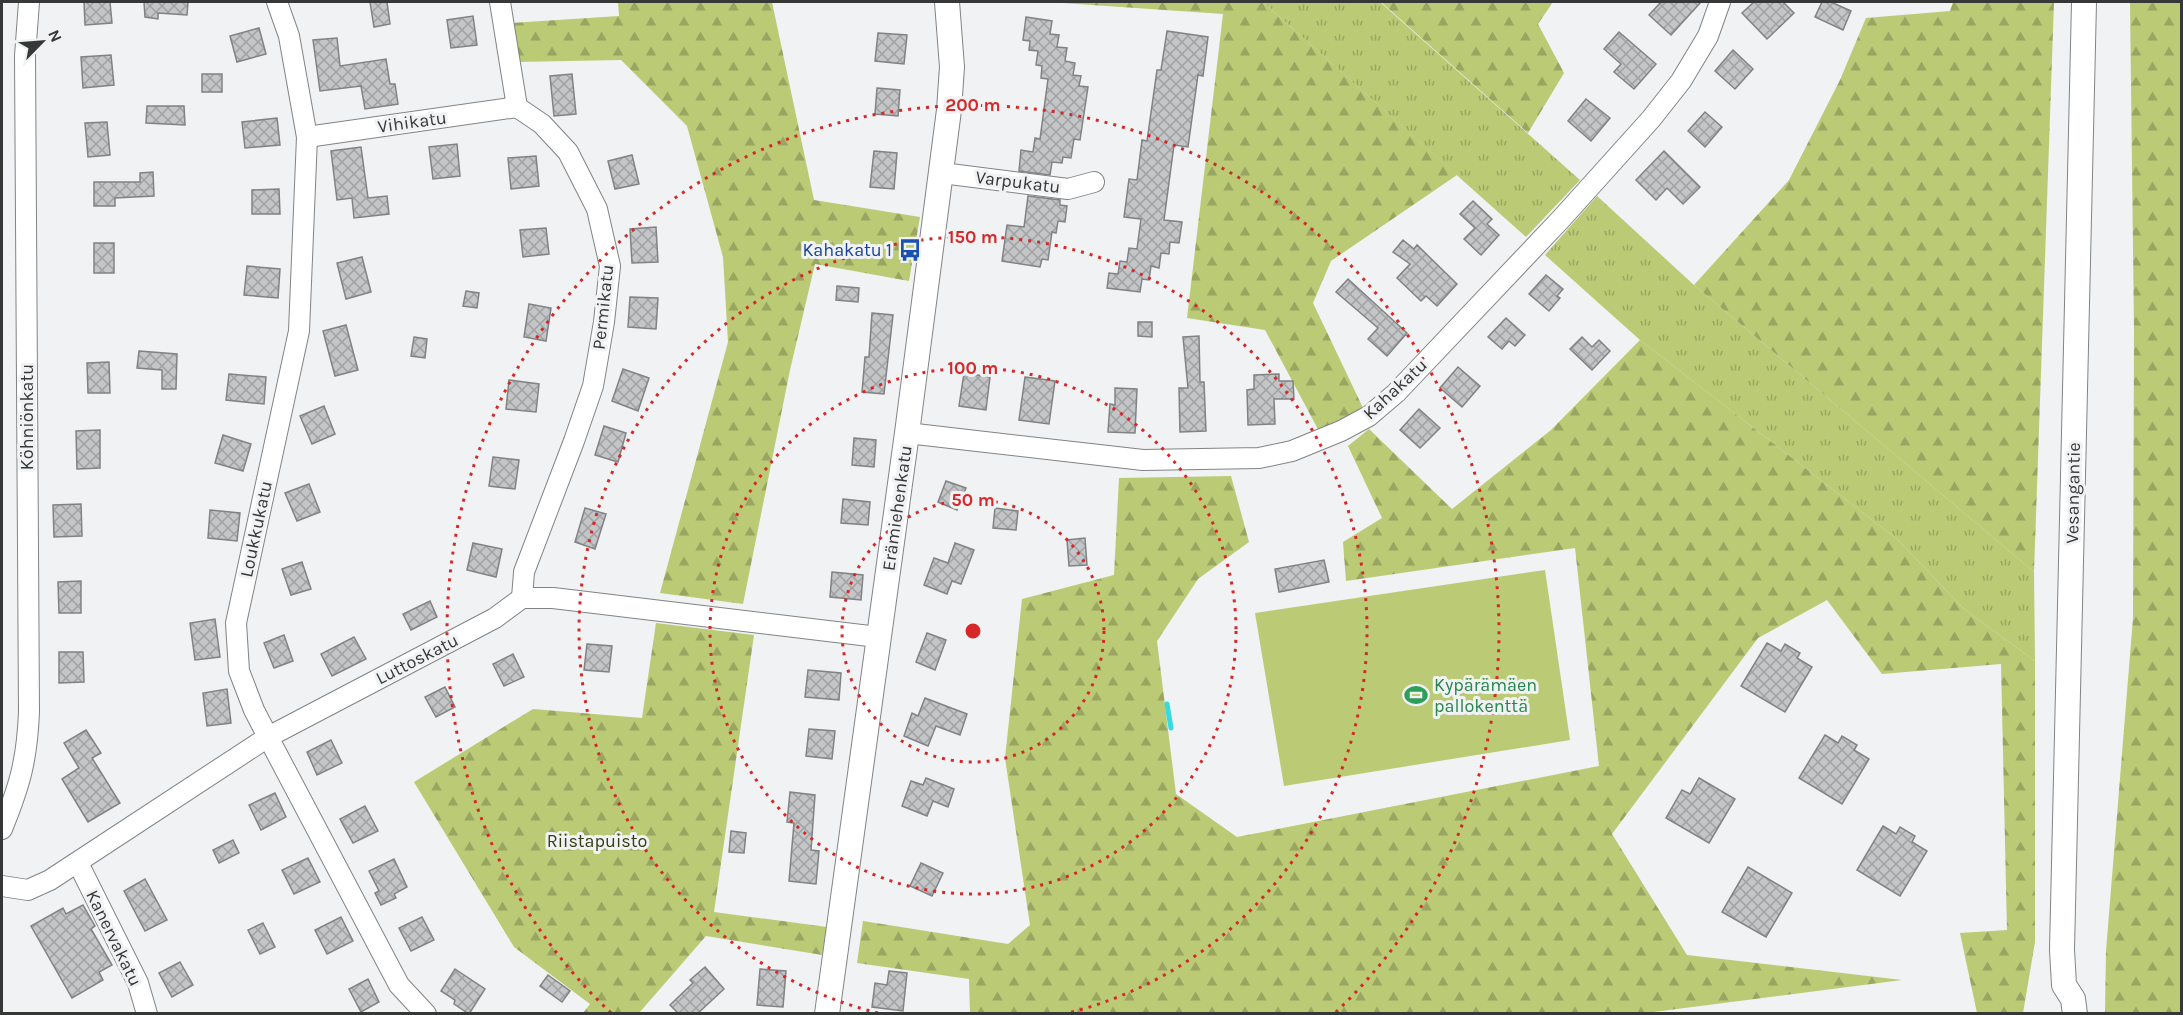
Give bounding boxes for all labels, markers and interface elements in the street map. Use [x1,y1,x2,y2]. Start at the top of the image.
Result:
north arrow [12,12,72,72]
text: N [44,27,66,45]
text: 200 m [945,94,1001,116]
street label: Vihikatu [376,106,448,138]
street label: Varpukatu [974,166,1062,198]
text: 150 m [948,226,998,248]
bus stop icon: Kahakatu 1 [897,237,923,263]
place label: Kahakatu 1 [802,239,892,261]
street label: Permikatu [588,263,618,351]
street label: Kahakatu [1358,354,1432,424]
text: 100 m [948,357,998,379]
street label: Köhniönkatu [16,364,38,470]
street label: Vesangantie [2061,442,2085,544]
street label: Erämiehenkatu [877,444,917,572]
street label: Loukkukatu [235,479,277,579]
text: 50 m [951,489,995,511]
centre of rings [963,621,983,641]
street label: Luttoskatu [372,629,462,689]
place label: Kypärämäen pallokenttä [1434,674,1537,717]
sports icon: Kypärämäen pallokenttä [1403,682,1429,708]
park label: Riistapuisto [547,830,647,852]
street label: Kanervakatu [81,886,147,990]

